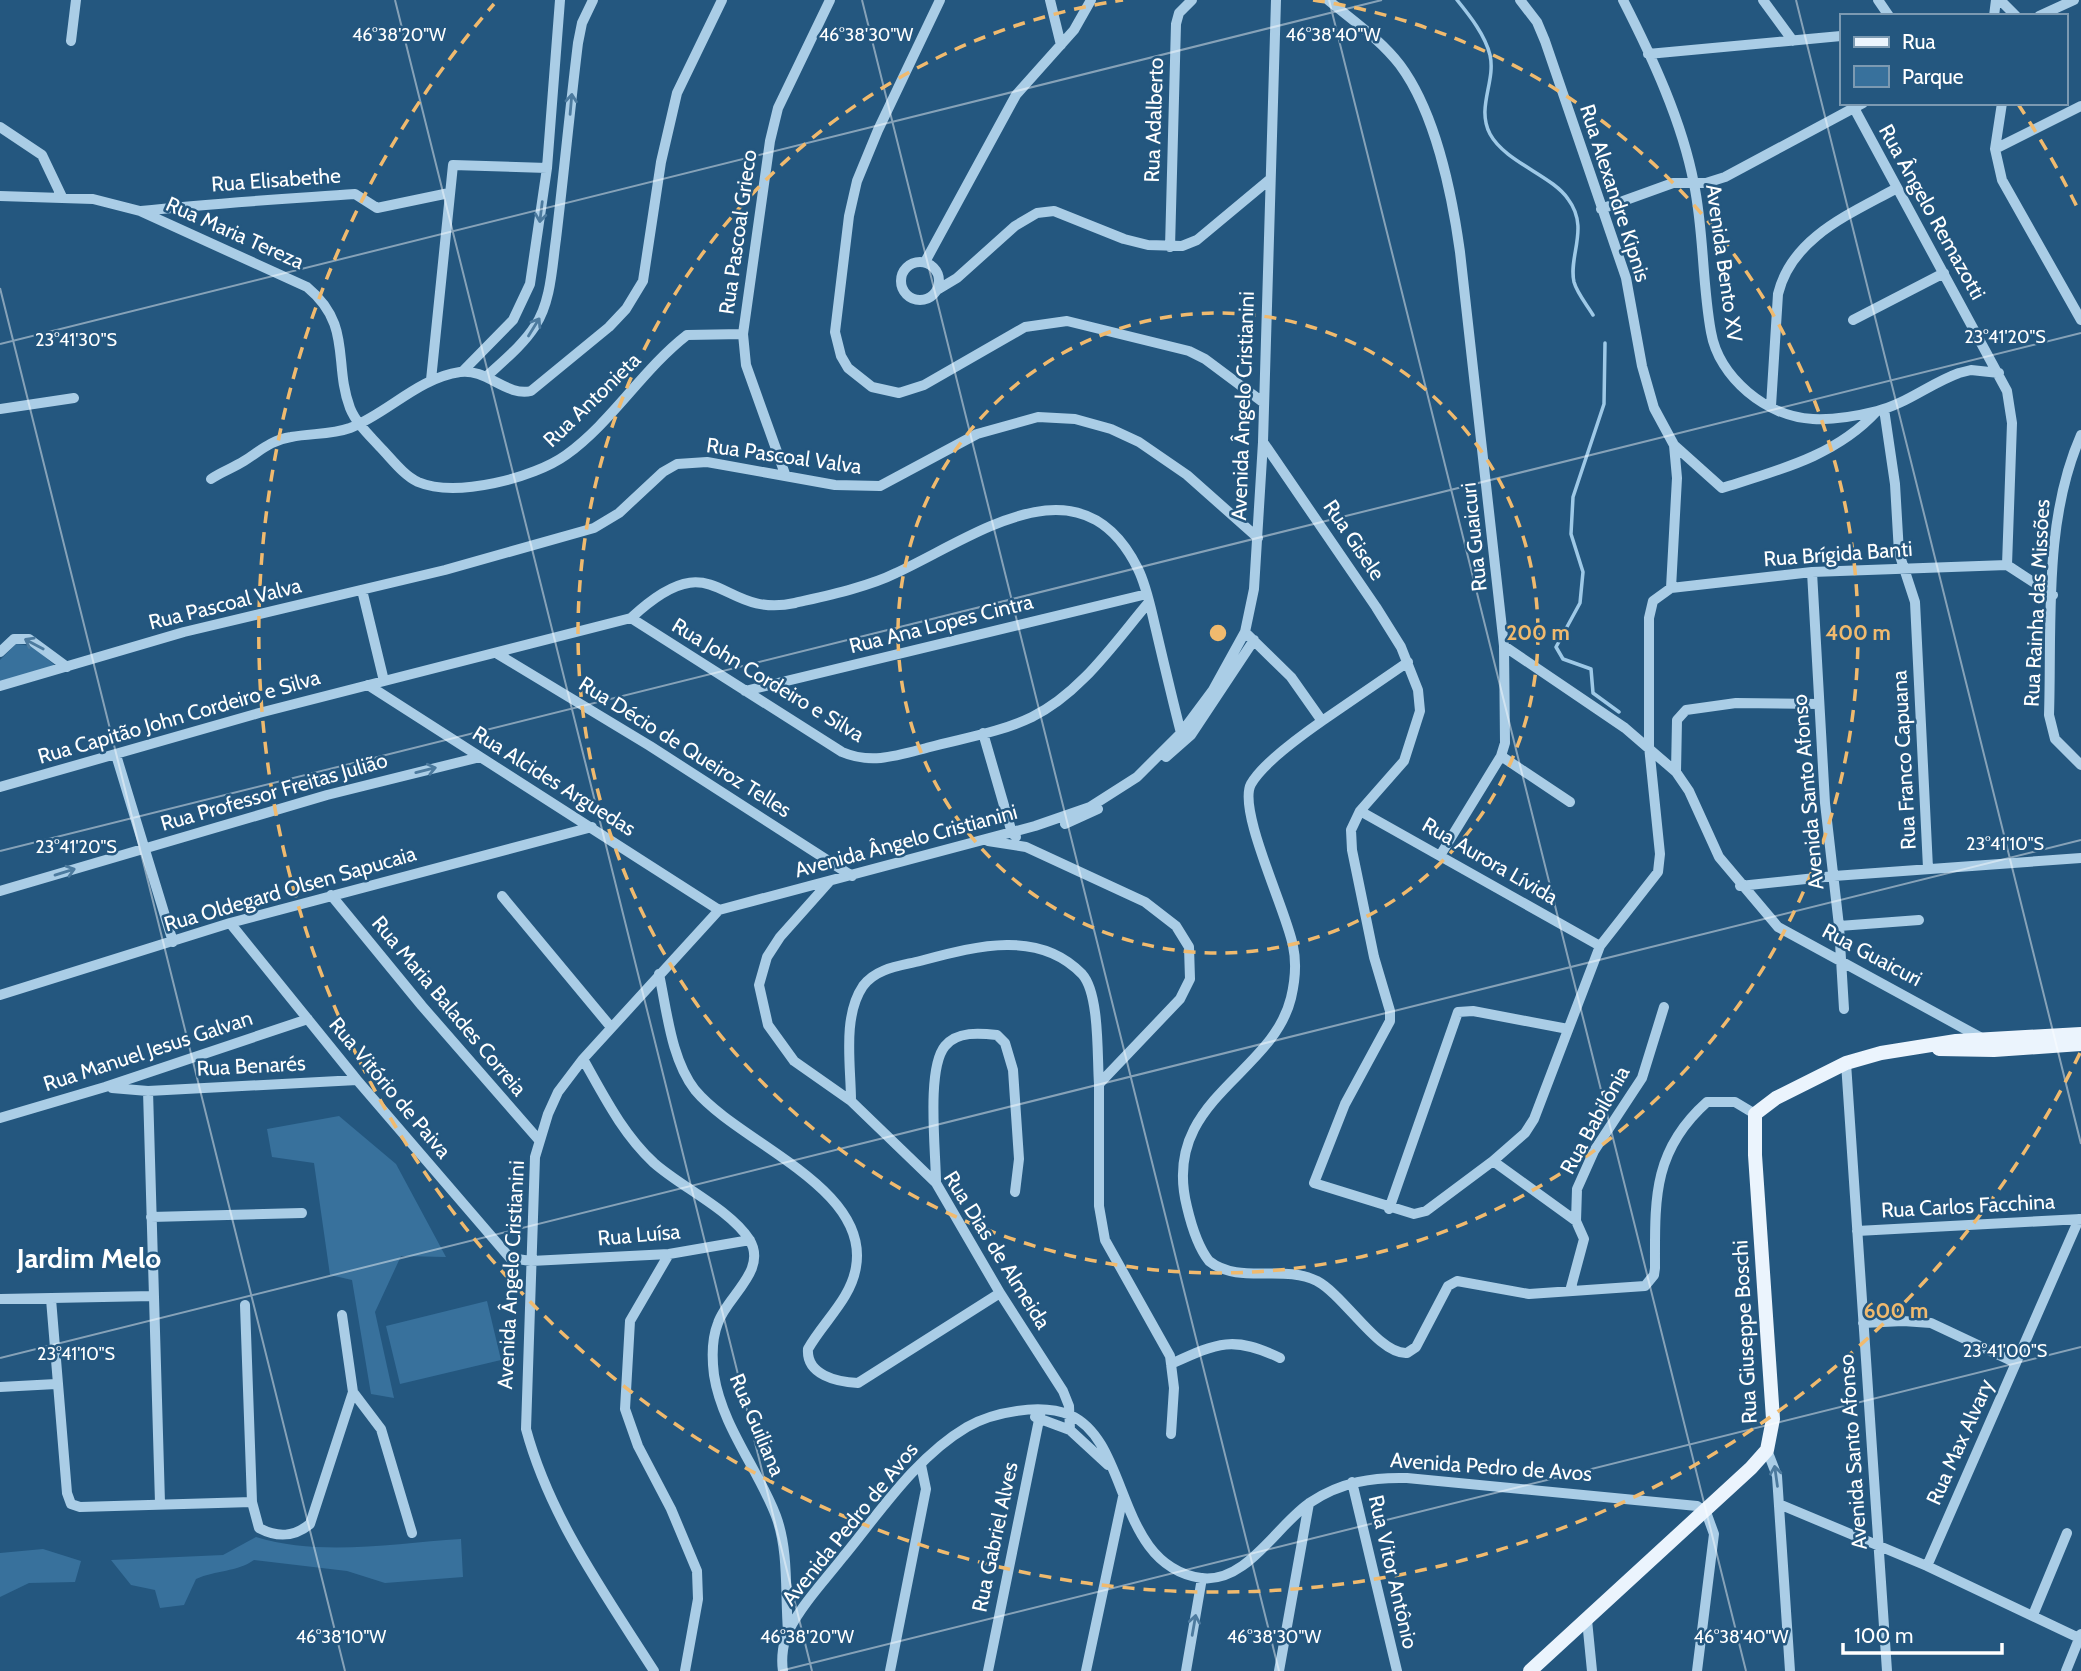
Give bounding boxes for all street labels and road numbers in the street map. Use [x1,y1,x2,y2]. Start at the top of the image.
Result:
street label: Rua Adalberto [1139,57,1168,183]
street label: Rua Alexandre Kipnis [1575,101,1656,285]
street label: Rua Ângelo Remazotti [1874,120,1991,304]
street label: Rua Pascoal Grieco [714,148,761,316]
street label: Rua Elisabethe [210,162,342,196]
street label: Avenida Bento XV [1701,182,1748,344]
street label: Rua Maria Tereza [162,191,308,274]
street label: Avenida Ângelo Cristianini [1226,291,1259,521]
street label: Rua Antonieta [538,347,645,452]
street label: Rua Pascoal Valva [705,432,863,479]
street label: Rua Guaicuri [1455,481,1492,593]
street label: Rua Gisele [1318,495,1391,585]
street label: Rua Rainha das Missões [2019,498,2054,708]
street label: Rua Brígida Banti [1763,536,1913,571]
street label: Rua Pascoal Valva [146,572,304,635]
street label: Rua Ana Lopes Cintra [846,589,1035,658]
street label: Rua John Cordeiro e Silva [668,612,869,747]
street label: Rua Capitão John Cordeiro e Silva [35,664,323,769]
street label: Rua Franco Capuana [1886,670,1921,850]
street label: Rua Décio de Queiroz Telles [574,671,796,822]
street label: Avenida Santo Afonso [1787,693,1828,891]
street label: Rua Alcides Arguedas [468,720,641,841]
street label: Rua Professor Freitas Julião [157,747,390,836]
street label: Avenida Ângelo Cristianini [792,799,1020,882]
street label: Rua Aurora Lívida [1418,812,1563,910]
street label: Rua Oldegard Olsen Sapucaia [161,841,419,936]
street label: Rua Maria Balades Correia [367,911,532,1101]
street label: Rua Guaicuri [1818,918,1926,991]
street label: Rua Manuel Jesus Galvan [40,1005,256,1096]
street label: Rua Vitório de Paiva [324,1012,457,1163]
street label: Rua Benarés [196,1050,306,1081]
street label: Rua Babilônia [1555,1061,1634,1178]
street label: Avenida Ângelo Cristianini [492,1160,529,1390]
street label: Rua Dias de Almeida [939,1166,1056,1333]
street label: Rua Carlos Facchina [1880,1188,2056,1223]
street label: Rua Luísa [597,1218,681,1251]
street label: Rua Giuseppe Boschi [1727,1239,1762,1425]
street label: Avenida Santo Afonso [1833,1353,1872,1551]
street label: Rua Guiliana [725,1370,790,1480]
street label: Rua Max Alvary [1921,1375,1999,1509]
street label: Avenida Pedro de Avos [776,1437,923,1610]
street label: Avenida Pedro de Avos [1389,1447,1593,1486]
street label: Rua Gabriel Alves [966,1459,1023,1614]
street label: Rua Vitor Antônio [1364,1493,1423,1651]

